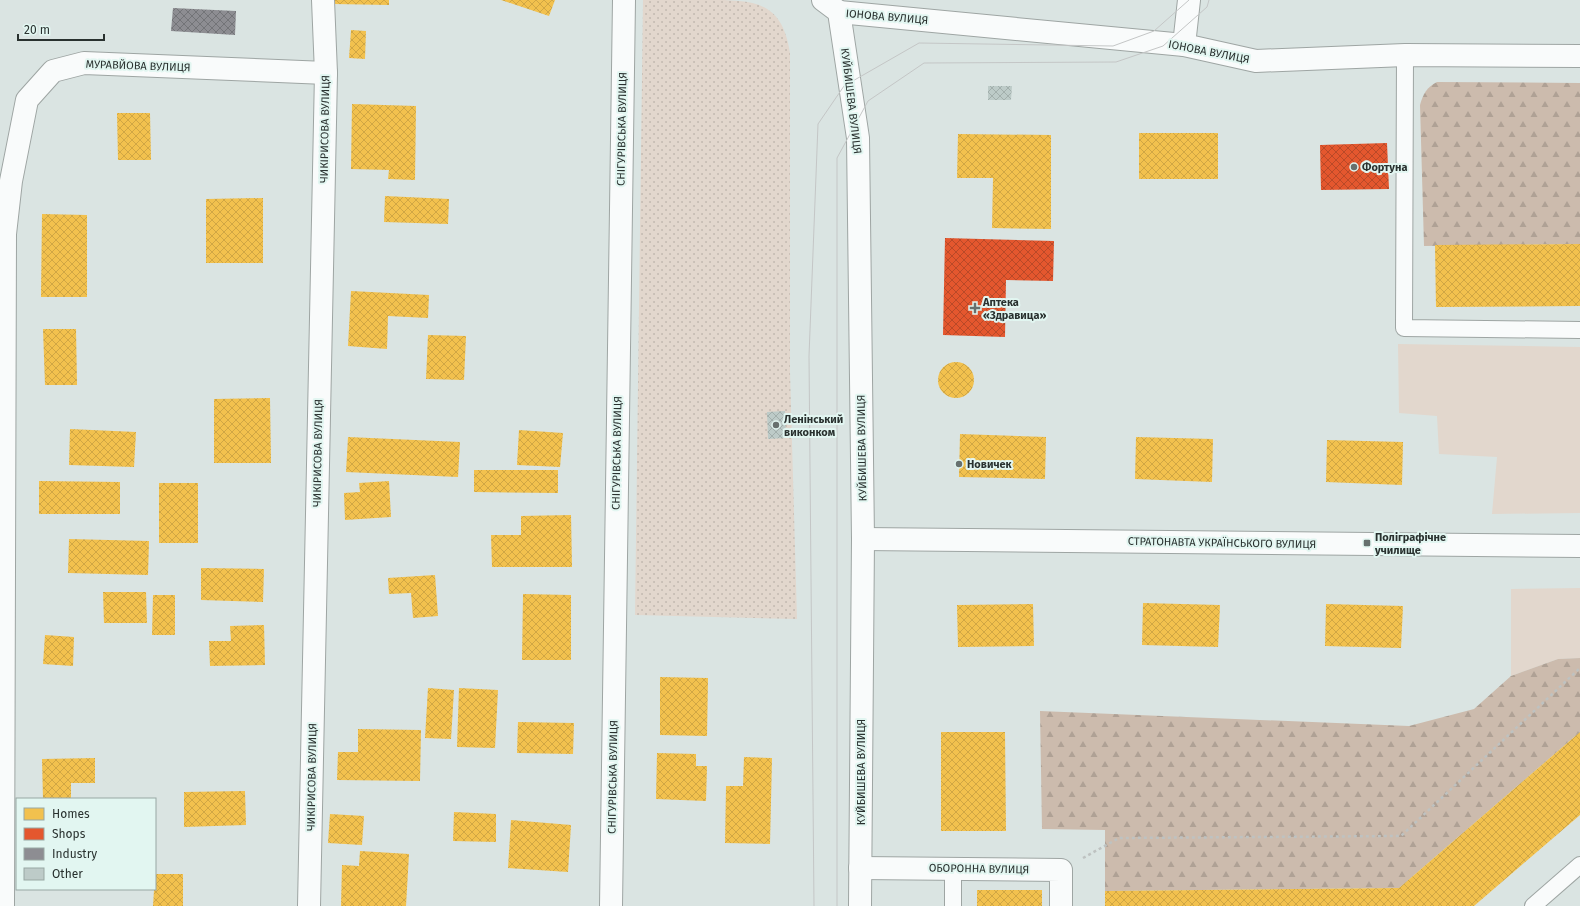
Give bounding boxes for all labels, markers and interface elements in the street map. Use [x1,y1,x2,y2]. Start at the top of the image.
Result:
street label: ІОНОВА ВУЛИЦЯ [845,7,929,27]
scale bar [18,16,104,42]
text: 20 m [24,23,50,37]
street label: ІОНОВА ВУЛИЦЯ [1167,38,1251,66]
street label: КУЙБИШЕВА ВУЛИЦЯ [838,47,864,155]
street label: МУРАВЙОВА ВУЛИЦЯ [85,58,191,74]
street label: СНІГУРІВСЬКА ВУЛИЦЯ [615,72,629,186]
street label: ЧИКІРИСОВА ВУЛИЦЯ [318,75,332,183]
place label: Фортуна [1362,161,1407,174]
marker: Фортуна [1349,162,1359,172]
place label: Аптека «Здравица» [982,296,1046,322]
marker: Аптека «Здравица» [970,303,980,313]
street label: КУЙБИШЕВА ВУЛИЦЯ [855,395,869,501]
street label: СНІГУРІВСЬКА ВУЛИЦЯ [610,396,624,510]
street label: ЧИКІРИСОВА ВУЛИЦЯ [311,399,325,507]
place label: Ленінський виконком [784,413,843,439]
marker: Ленінський виконком [771,420,781,430]
place label: Новичек [967,458,1013,471]
marker: Новичек [954,459,964,469]
place label: Поліграфічне училище [1374,531,1446,557]
street label: СТРАТОНАВТА УКРАЇНСЬКОГО ВУЛИЦЯ [1128,534,1316,551]
marker: Поліграфічне училище [1362,538,1372,548]
street label: КУЙБИШЕВА ВУЛИЦЯ [855,719,868,825]
street label: СНІГУРІВСЬКА ВУЛИЦЯ [606,720,620,834]
street label: ЧИКІРИСОВА ВУЛИЦЯ [305,723,319,831]
legend [16,798,156,890]
text: Homes [52,807,90,821]
text: Shops [52,827,86,841]
text: Industry [52,847,97,861]
street label: ОБОРОННА ВУЛИЦЯ [929,862,1029,876]
text: Other [52,867,83,881]

